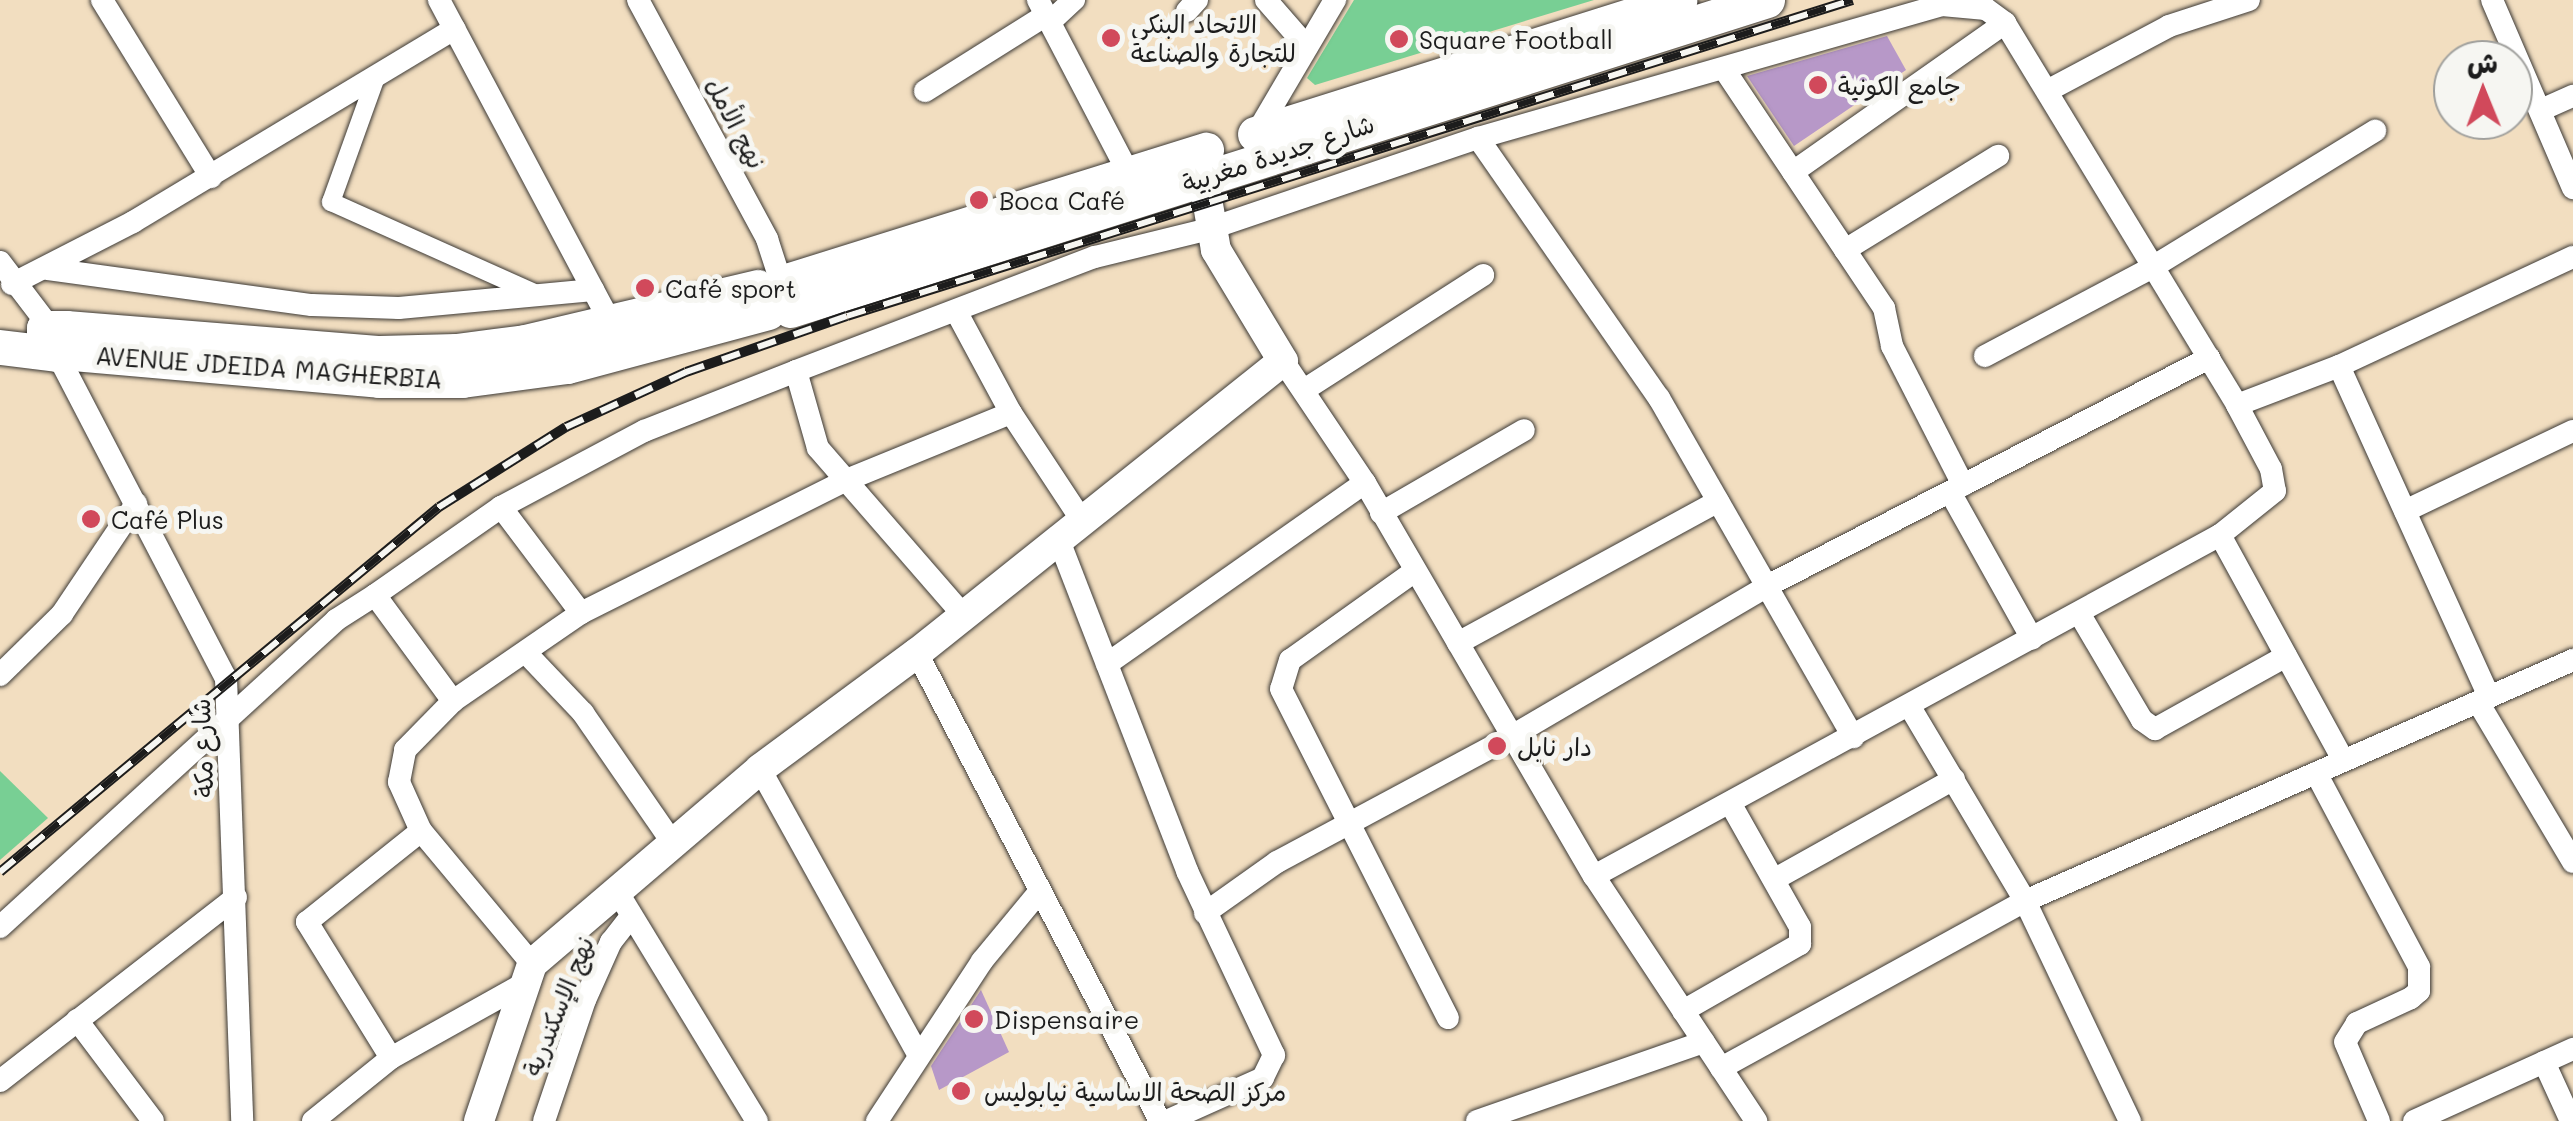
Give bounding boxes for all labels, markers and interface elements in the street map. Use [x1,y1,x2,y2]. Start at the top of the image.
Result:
place label: الاتحاد البنكي للتجارة والصناعة [1131,9,1296,68]
place label: Square Football [1419,24,1613,54]
marker: الاتحاد البنكي للتجارة والصناعة [1100,27,1122,49]
marker: Square Football [1388,28,1410,50]
north arrow [2433,40,2533,140]
text: ش [2467,44,2498,80]
place label: جامع الكونية [1838,70,1961,100]
street label: نهج الأمل [700,72,772,174]
marker: جامع الكونية [1807,74,1829,96]
street label: شارع جديدة مغربية [1178,108,1378,198]
place label: Boca Café [999,185,1125,215]
marker: Boca Café [968,189,990,211]
place label: Café sport [665,273,797,303]
marker: Café sport [634,277,656,299]
street label: AVENUE JDEIDA MAGHERBIA [95,340,443,394]
place label: Café Plus [111,504,224,534]
marker: Café Plus [80,508,102,530]
street label: شارع مكة [185,698,219,798]
place label: دار نابل [1517,731,1592,761]
marker: دار نابل [1486,735,1508,757]
street label: نهج الإسكندرية [516,932,600,1080]
place label: Dispensaire [994,1004,1139,1034]
marker: Dispensaire [963,1008,985,1030]
place label: مركز الصحة الاساسية نيابوليس [984,1076,1286,1106]
marker: مركز الصحة الاساسية نيابوليس [948,1078,974,1104]

